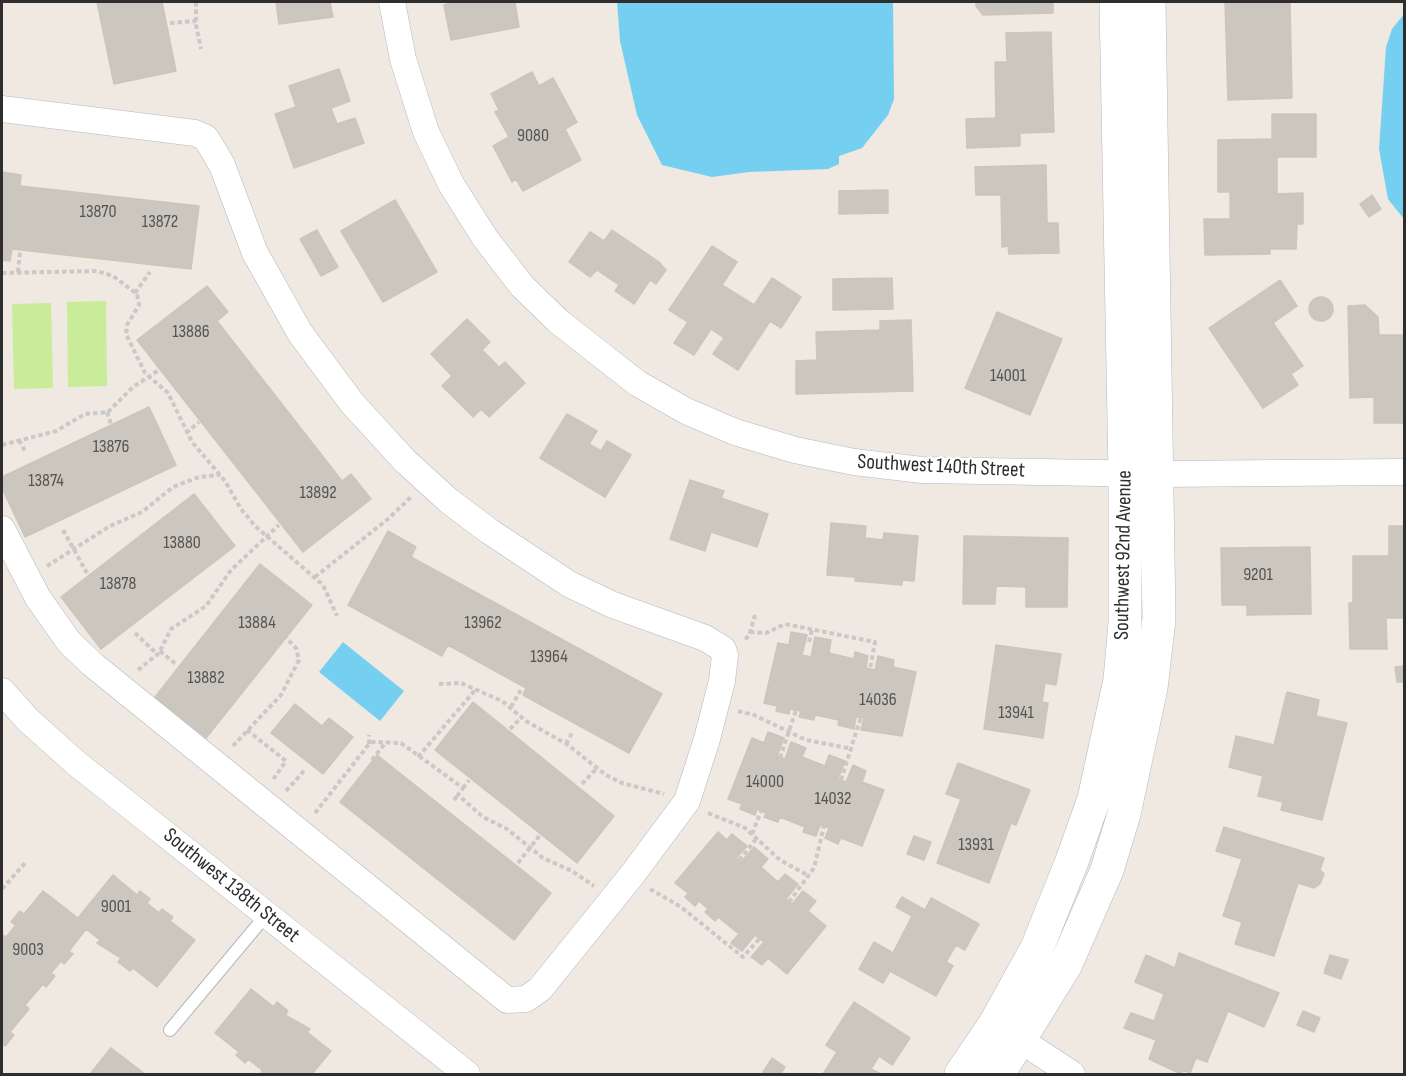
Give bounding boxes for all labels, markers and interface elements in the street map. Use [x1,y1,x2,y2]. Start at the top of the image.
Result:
house number: 9080 [517,125,549,147]
house number: 13870 [80,201,116,223]
house number: 13872 [142,211,178,233]
house number: 13886 [172,321,210,343]
house number: 14001 [990,365,1026,387]
house number: 13876 [93,436,129,458]
street label: Southwest 140th Street [857,450,1025,484]
house number: 13874 [28,470,64,492]
street label: Southwest 92nd Avenue [1110,470,1138,640]
house number: 13892 [299,482,337,504]
house number: 13880 [163,532,201,554]
house number: 9201 [1243,564,1273,586]
house number: 13878 [100,573,136,595]
house number: 13884 [238,612,276,634]
house number: 13962 [464,612,502,634]
house number: 13964 [530,646,568,668]
house number: 13882 [187,667,225,689]
house number: 14036 [859,689,897,711]
house number: 13941 [998,702,1034,724]
house number: 14000 [746,771,784,793]
house number: 14032 [815,788,851,810]
street label: Southwest 138th Street [158,823,304,949]
house number: 13931 [958,834,994,856]
house number: 9001 [101,896,131,918]
house number: 9003 [12,939,44,961]

